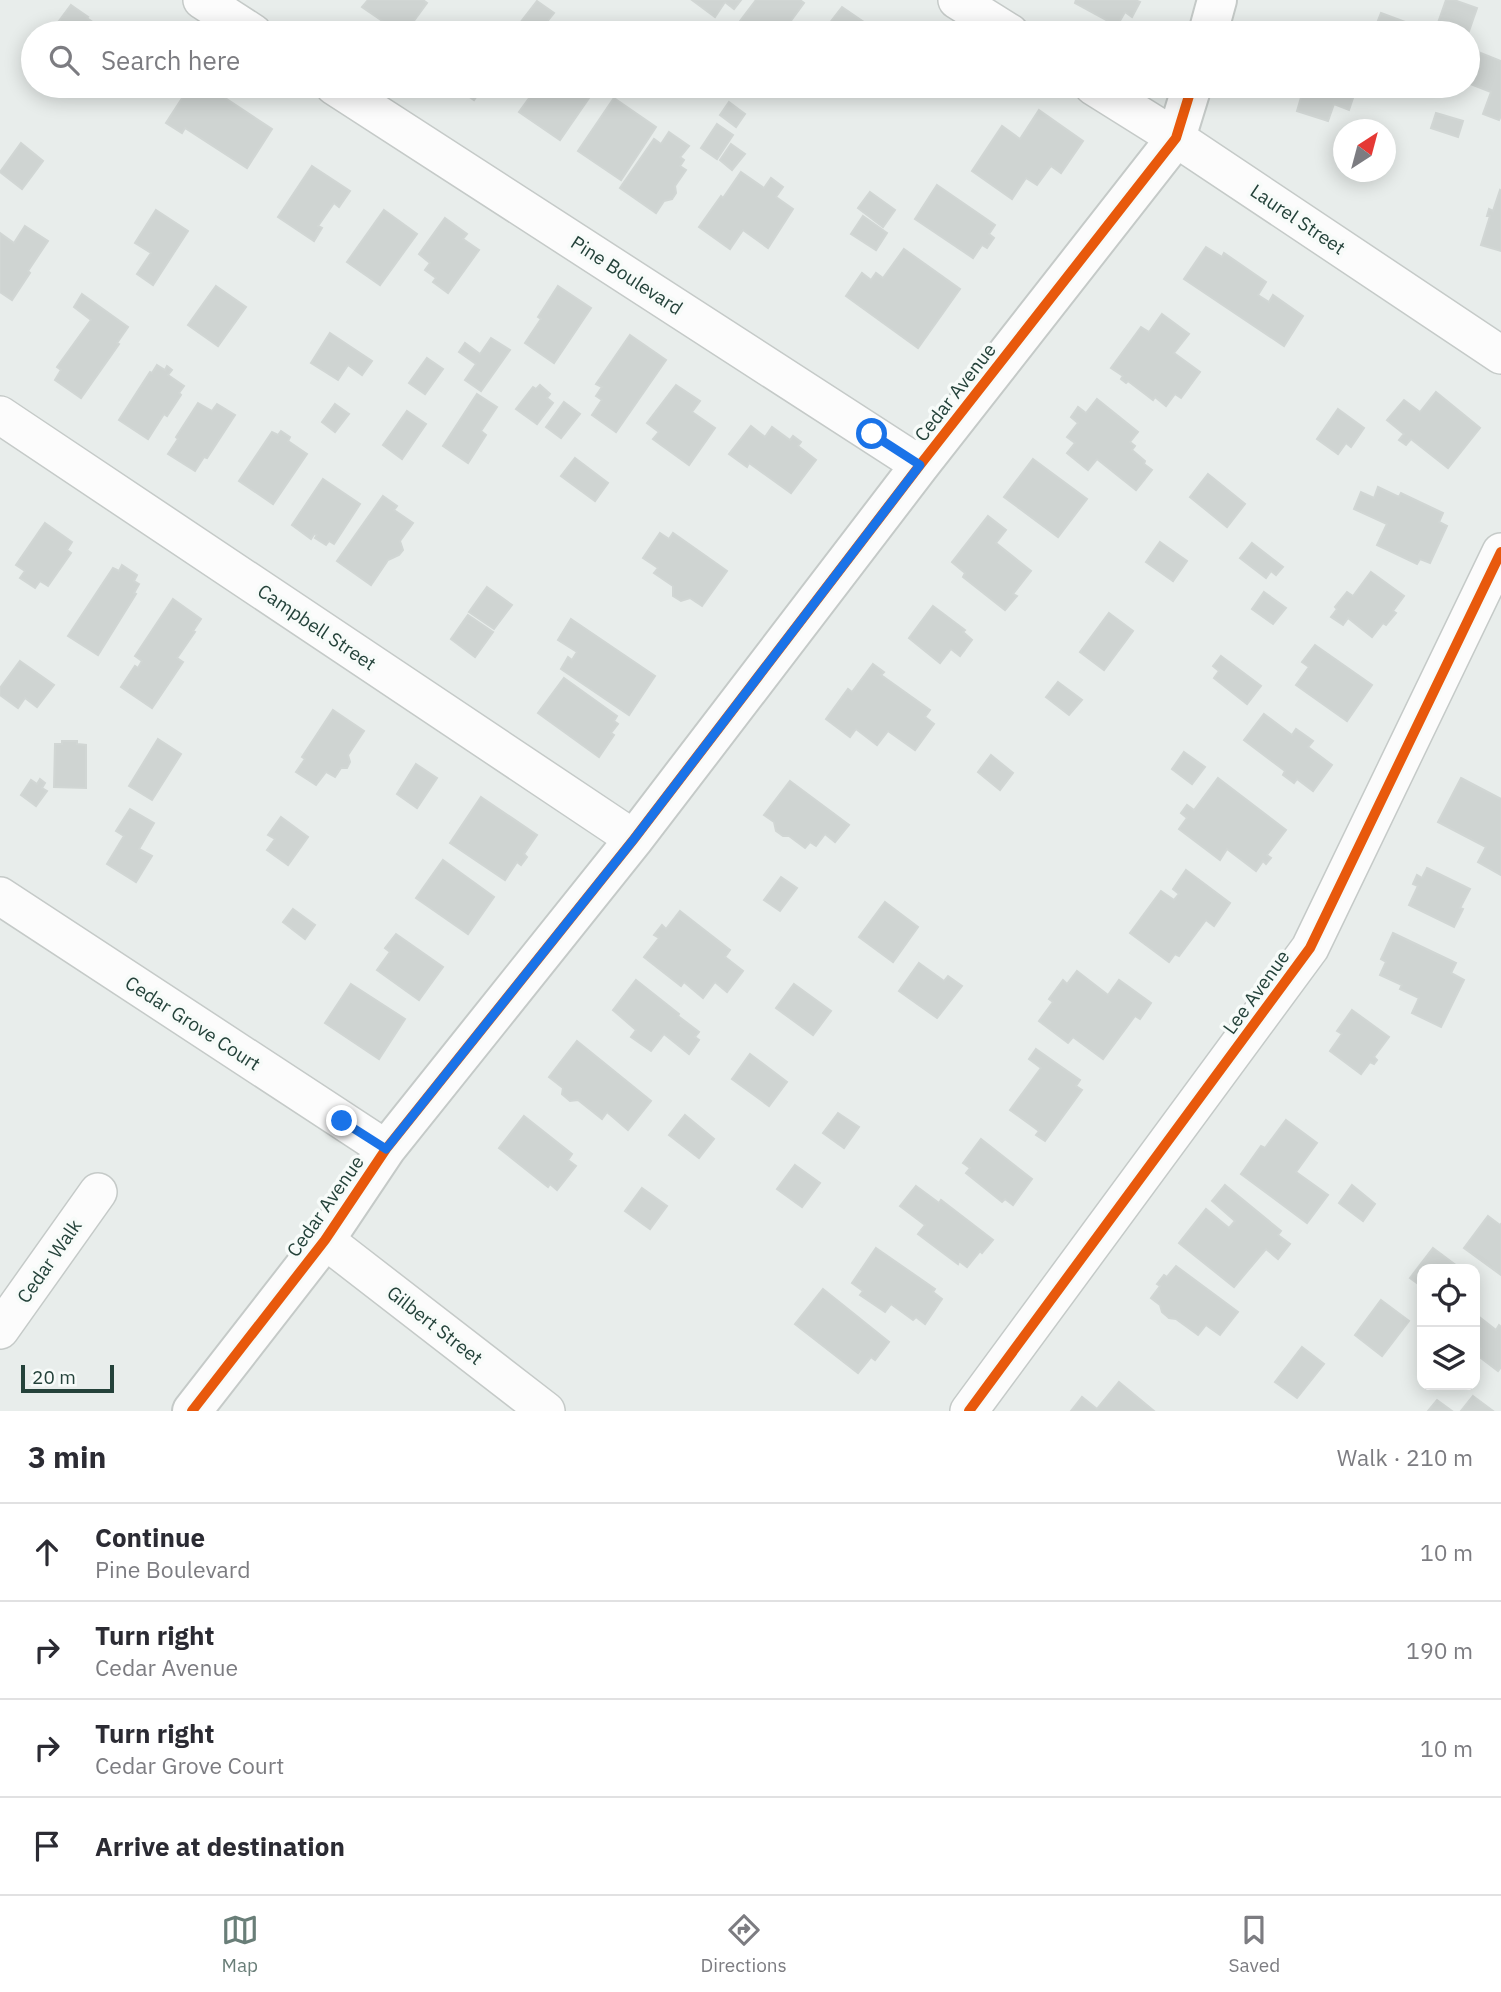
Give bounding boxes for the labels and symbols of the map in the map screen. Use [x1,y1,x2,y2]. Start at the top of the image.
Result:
north arrow [1333,119,1396,182]
street label: Laurel Street [1246,178,1350,260]
street label: Pine Boulevard [567,230,687,320]
street label: Cedar Avenue [909,338,1001,446]
route start [856,418,887,449]
street label: Campbell Street [253,579,381,675]
street label: Lee Avenue [1217,945,1295,1039]
street label: Cedar Grove Court [121,970,265,1076]
route end [326,1105,357,1136]
street label: Cedar Avenue [281,1151,369,1261]
street label: Cedar Walk [11,1214,87,1308]
street label: Gilbert Street [382,1280,488,1370]
scale bar [21,1362,114,1394]

